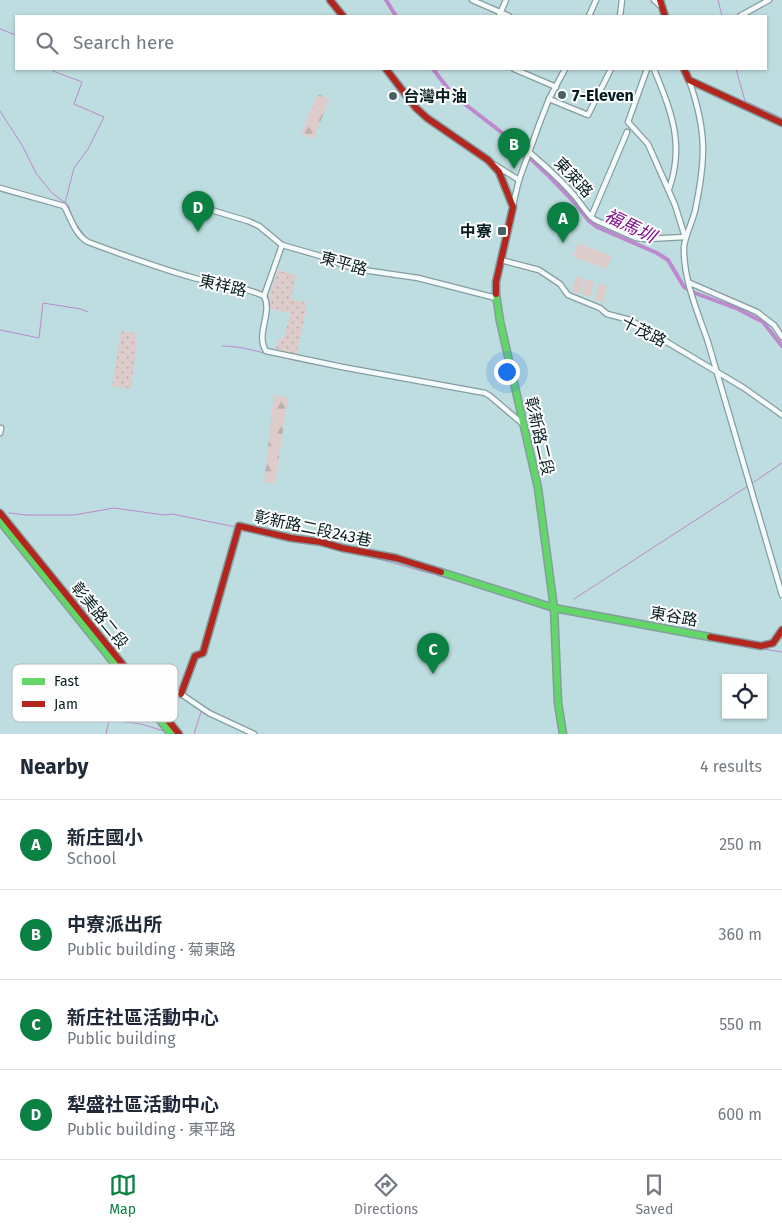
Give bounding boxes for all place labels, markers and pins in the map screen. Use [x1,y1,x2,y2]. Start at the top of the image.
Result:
place label: 7-Eleven [572,86,634,105]
place label: 台灣中油 [403,87,467,106]
marker: 7-Eleven [556,89,568,101]
marker: 台灣中油 [387,90,399,102]
pin: B [498,128,530,169]
pin: D [182,191,214,232]
pin: A [547,202,579,243]
place label: 中寮 [460,222,492,241]
marker: 中寮 [496,225,508,237]
pin: C [417,633,449,674]

